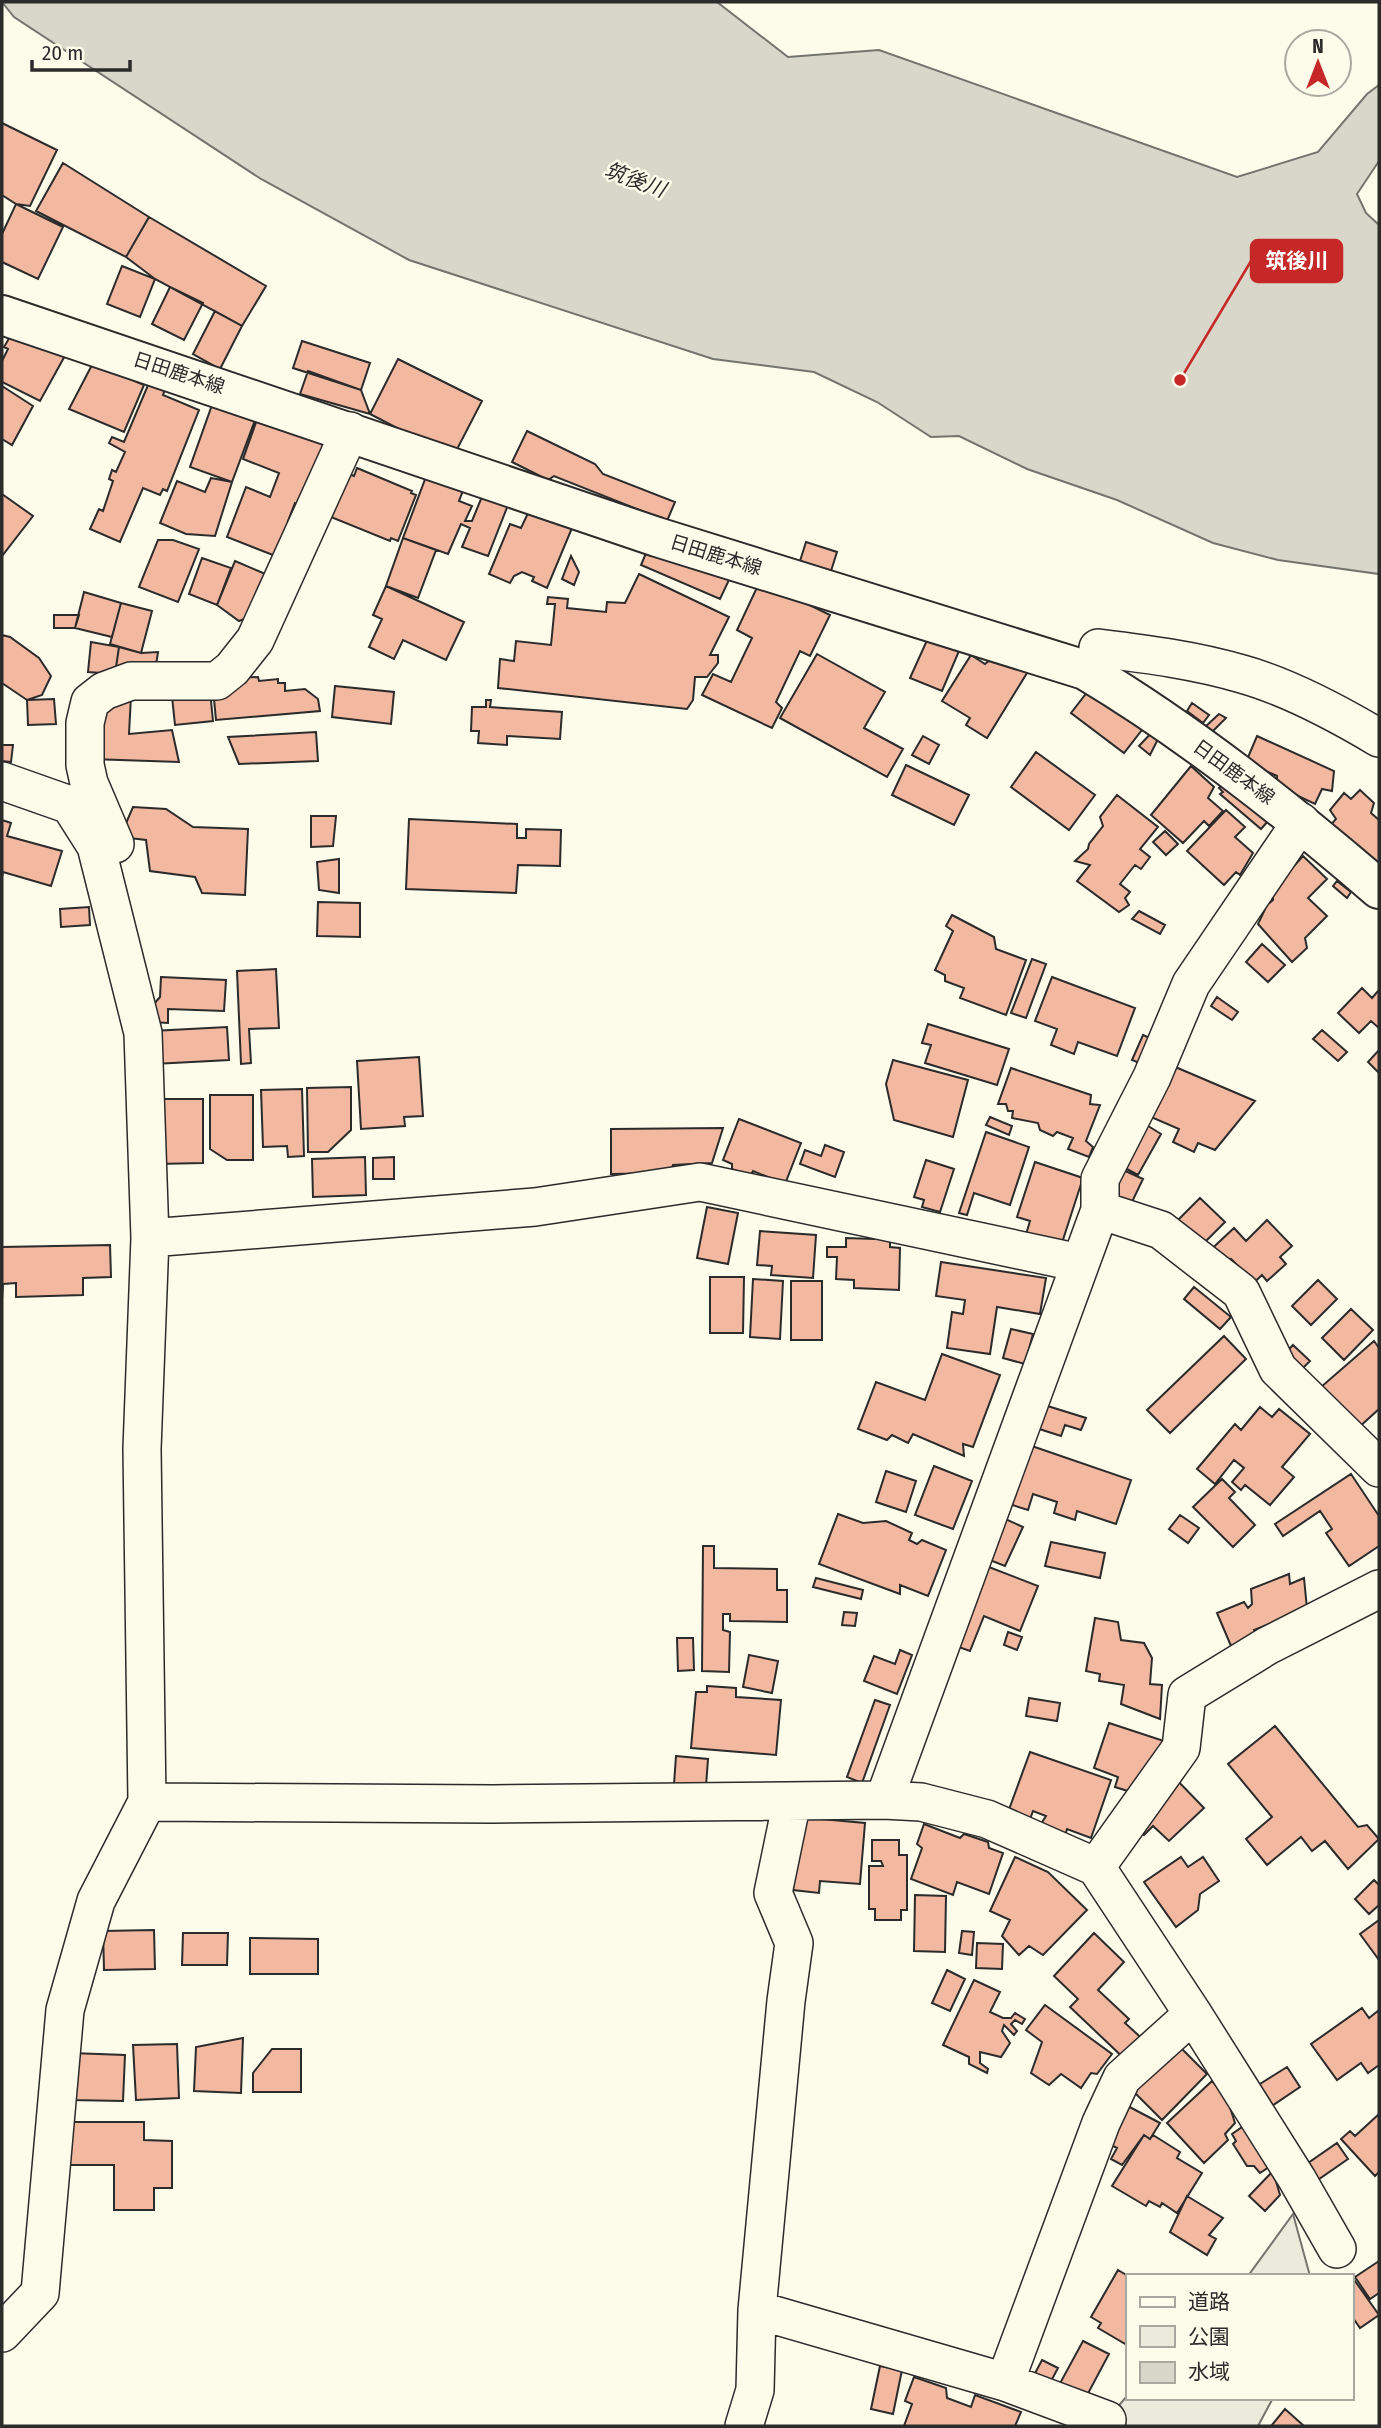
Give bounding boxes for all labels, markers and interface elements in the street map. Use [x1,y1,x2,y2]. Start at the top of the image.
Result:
scale bar [32,28,130,72]
north arrow [1283,28,1353,98]
text: N [1312,35,1324,58]
text: 20 m [42,40,83,66]
water label: 筑後川 [601,157,671,204]
callout: 筑後川 [1251,240,1342,282]
text: 筑後川 [1266,248,1329,274]
street label: 日田鹿本線 [130,347,228,399]
street label: 日田鹿本線 [667,530,765,580]
street label: 日田鹿本線 [1189,735,1279,809]
legend [1126,2274,1353,2400]
text: 道路 [1188,2289,1230,2315]
text: 公園 [1188,2324,1230,2350]
text: 水域 [1188,2359,1230,2385]

